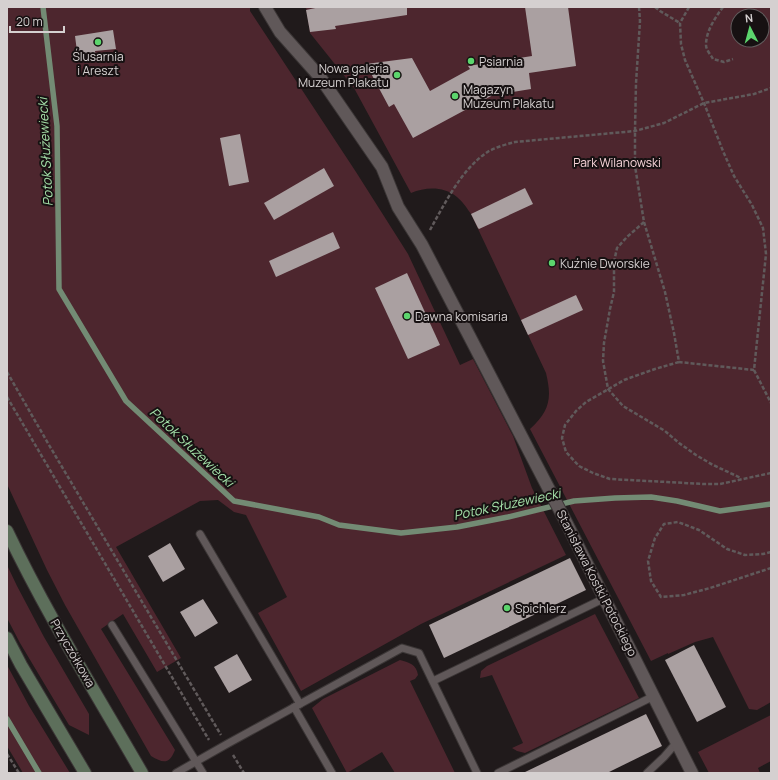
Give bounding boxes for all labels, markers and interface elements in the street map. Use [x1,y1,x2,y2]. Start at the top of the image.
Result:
scale bar [10,8,64,34]
north arrow [730,8,770,48]
text: N [744,10,754,25]
text: 20 m [16,13,43,30]
marker: Ślusarnia i Areszt [93,37,103,47]
place label: Ślusarnia i Areszt [72,48,124,79]
place label: Psiarnia [479,53,523,70]
marker: Psiarnia [466,56,476,66]
place label: Nowa galeria Muzeum Plakatu [298,60,389,91]
marker: Nowa galeria Muzeum Plakatu [392,70,402,80]
place label: Magazyn Muzeum Plakatu [463,81,554,112]
marker: Magazyn Muzeum Plakatu [450,91,460,101]
water label: Potok Służewiecki [33,95,57,207]
park label: Park Wilanowski [573,154,661,171]
place label: Kuźnie Dworskie [560,255,650,272]
marker: Kuźnie Dworskie [547,258,557,268]
place label: Dawna komisaria [415,308,508,325]
marker: Dawna komisaria [402,311,412,321]
water label: Potok Służewiecki [146,403,239,492]
water label: Potok Służewiecki [452,483,564,524]
street label: Stanisława Kostki Potockiego [553,507,641,659]
place label: Spichlerz [515,600,567,617]
marker: Spichlerz [502,603,512,613]
street label: Przyczółkowa [47,616,99,690]

